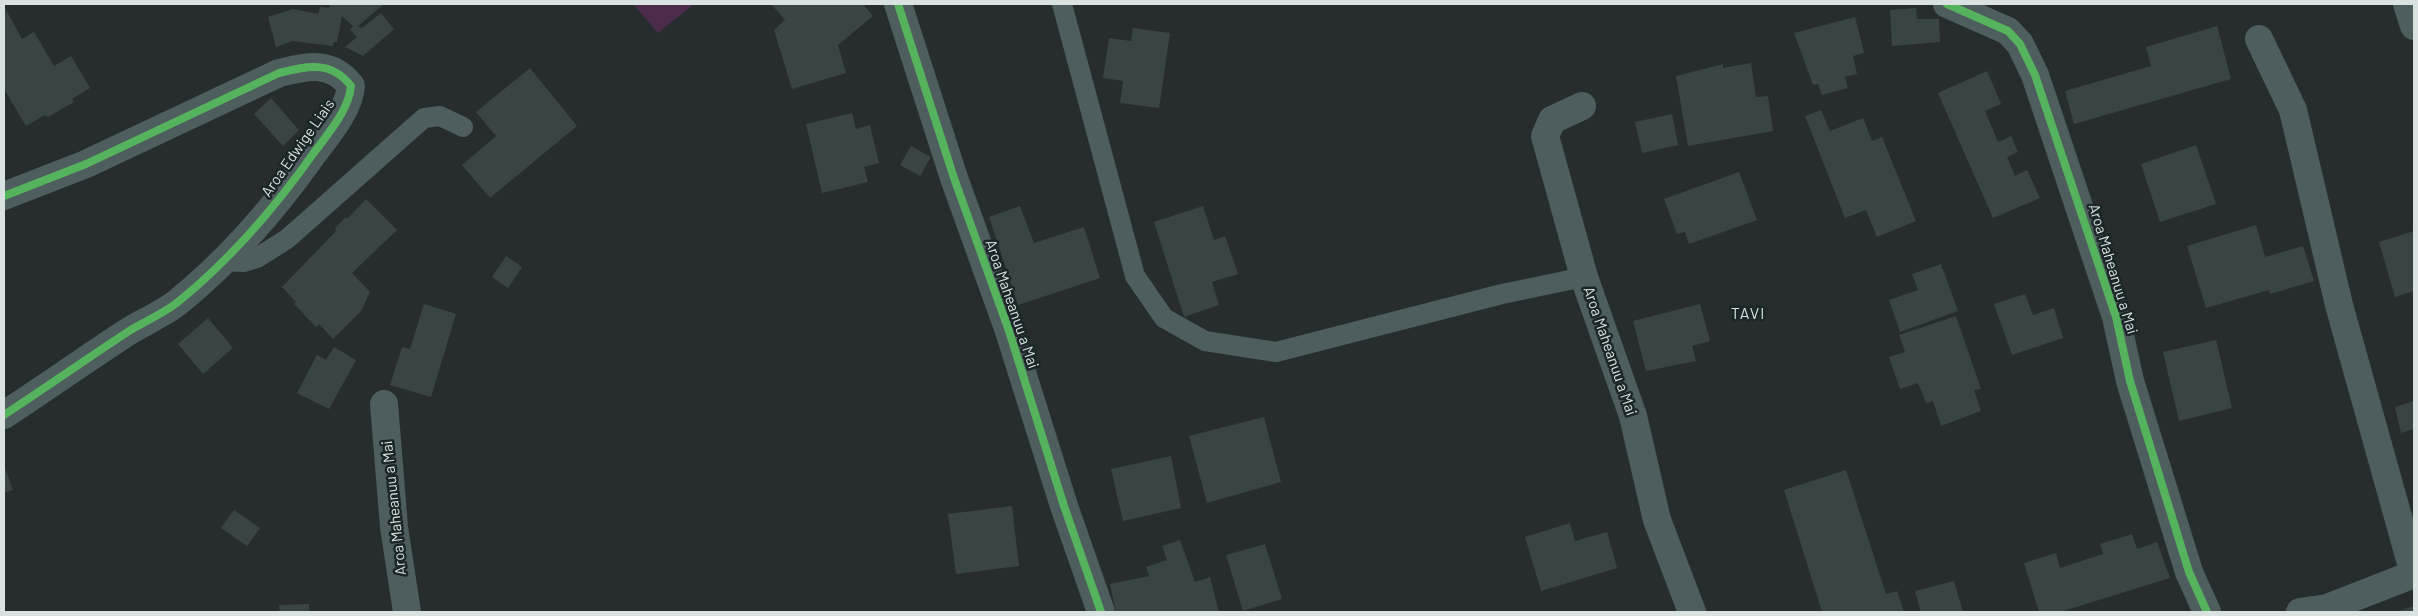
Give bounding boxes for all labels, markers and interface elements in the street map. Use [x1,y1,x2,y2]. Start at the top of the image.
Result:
street label: Aroa Edwige Liais [258,96,338,200]
street label: Aroa Maheanuu a Mai [2085,202,2141,336]
street label: Aroa Maheanuu a Mai [981,237,1043,371]
street label: Aroa Maheanuu a Mai [1579,284,1641,418]
district label: TAVI [1730,304,1766,324]
street label: Aroa Maheanuu a Mai [378,440,410,576]

